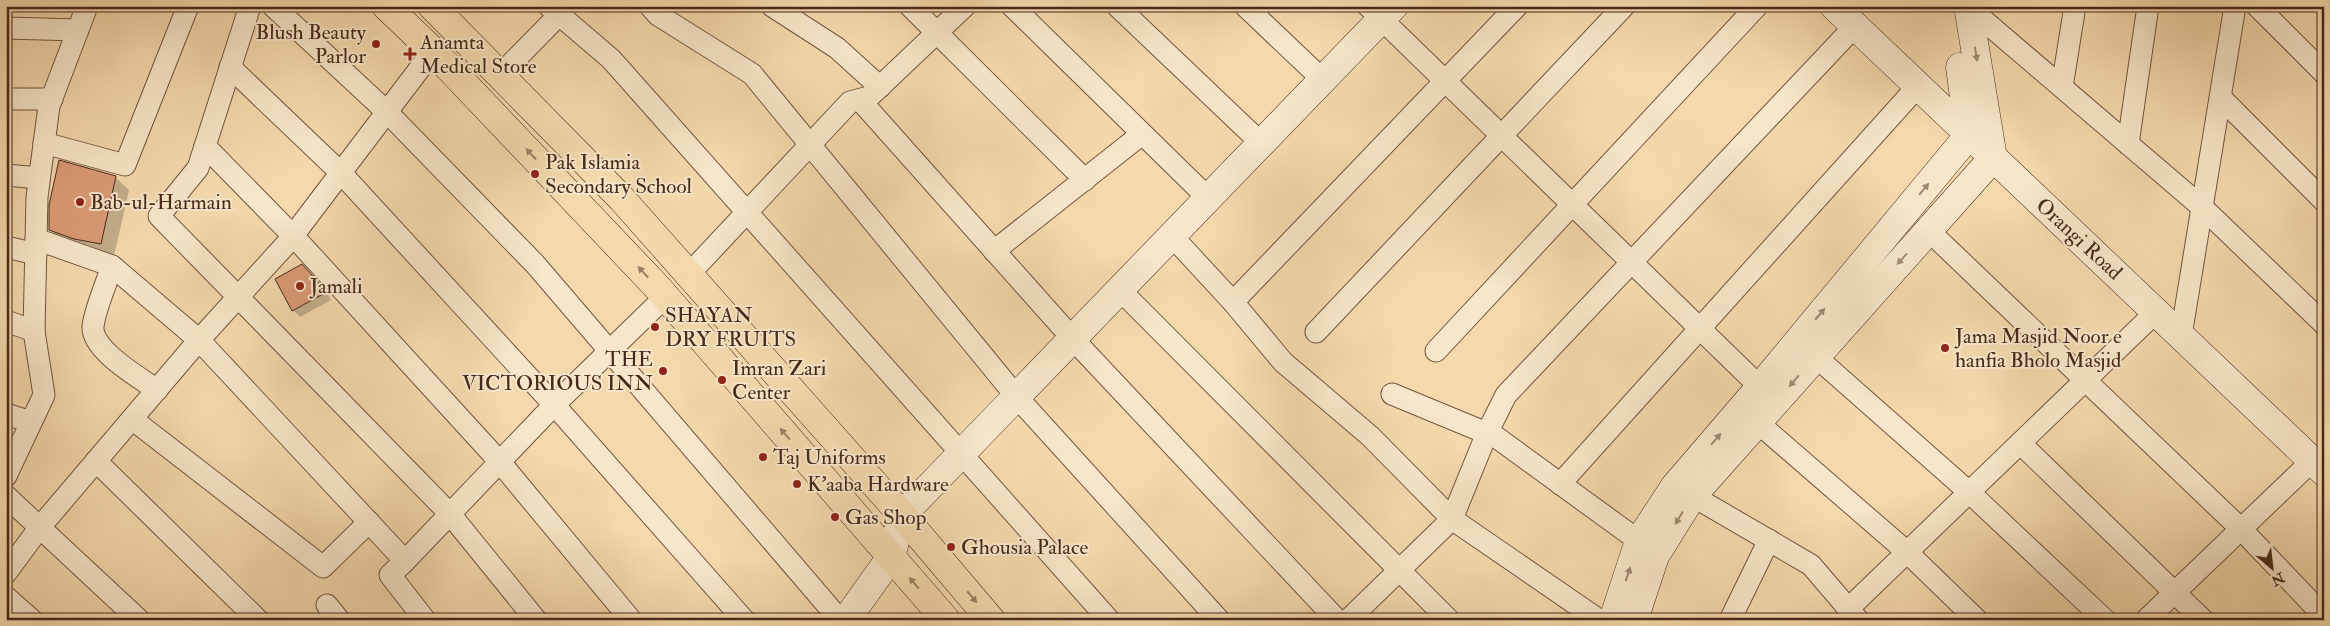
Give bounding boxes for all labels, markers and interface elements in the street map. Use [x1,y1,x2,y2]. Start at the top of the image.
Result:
place label: Blush Beauty Parlor [256,19,367,70]
place label: Anamta Medical Store [419,29,537,80]
marker: Blush Beauty Parlor [370,38,382,50]
one-way arrow [1973,47,1981,63]
marker: Anamta Medical Store [404,48,416,60]
one-way arrow [525,149,537,161]
place label: Pak Islamia Secondary School [545,149,692,200]
marker: Pak Islamia Secondary School [529,168,541,180]
one-way arrow [1919,183,1930,196]
place label: Bab-ul-Harmain [90,189,232,216]
street label: Orangi Road [2030,192,2128,286]
marker: Bab-ul-Harmain [74,196,86,208]
one-way arrow [1896,253,1908,265]
one-way arrow [637,267,649,279]
place label: Jamali [309,273,363,300]
marker: Jamali [294,280,306,292]
place label: SHAYAN DRY FRUITS [665,302,796,353]
one-way arrow [1815,308,1826,321]
marker: SHAYAN DRY FRUITS [649,321,661,333]
place label: Jama Masjid Noor e hanfia Bholo Masjid [1954,323,2122,374]
marker: Jama Masjid Noor e hanfia Bholo Masjid [1939,342,1951,354]
place label: THE VICTORIOUS INN [462,346,653,397]
place label: Imran Zari Center [732,355,827,406]
marker: THE VICTORIOUS INN [657,365,669,377]
marker: Imran Zari Center [716,374,728,386]
one-way arrow [1788,374,1800,386]
one-way arrow [779,427,790,440]
one-way arrow [1710,432,1721,445]
place label: Taj Uniforms [773,444,886,471]
marker: Taj Uniforms [757,451,769,463]
place label: K'aaba Hardware [807,471,949,498]
marker: K'aaba Hardware [791,478,803,490]
place label: Gas Shop [845,504,926,531]
marker: Gas Shop [829,511,841,523]
one-way arrow [1674,512,1683,525]
place label: Ghousia Palace [961,534,1088,561]
marker: Ghousia Palace [945,541,957,553]
north arrow [2248,544,2298,594]
one-way arrow [1625,566,1632,581]
text: N [2268,568,2288,590]
one-way arrow [909,577,920,589]
one-way arrow [967,591,978,604]

